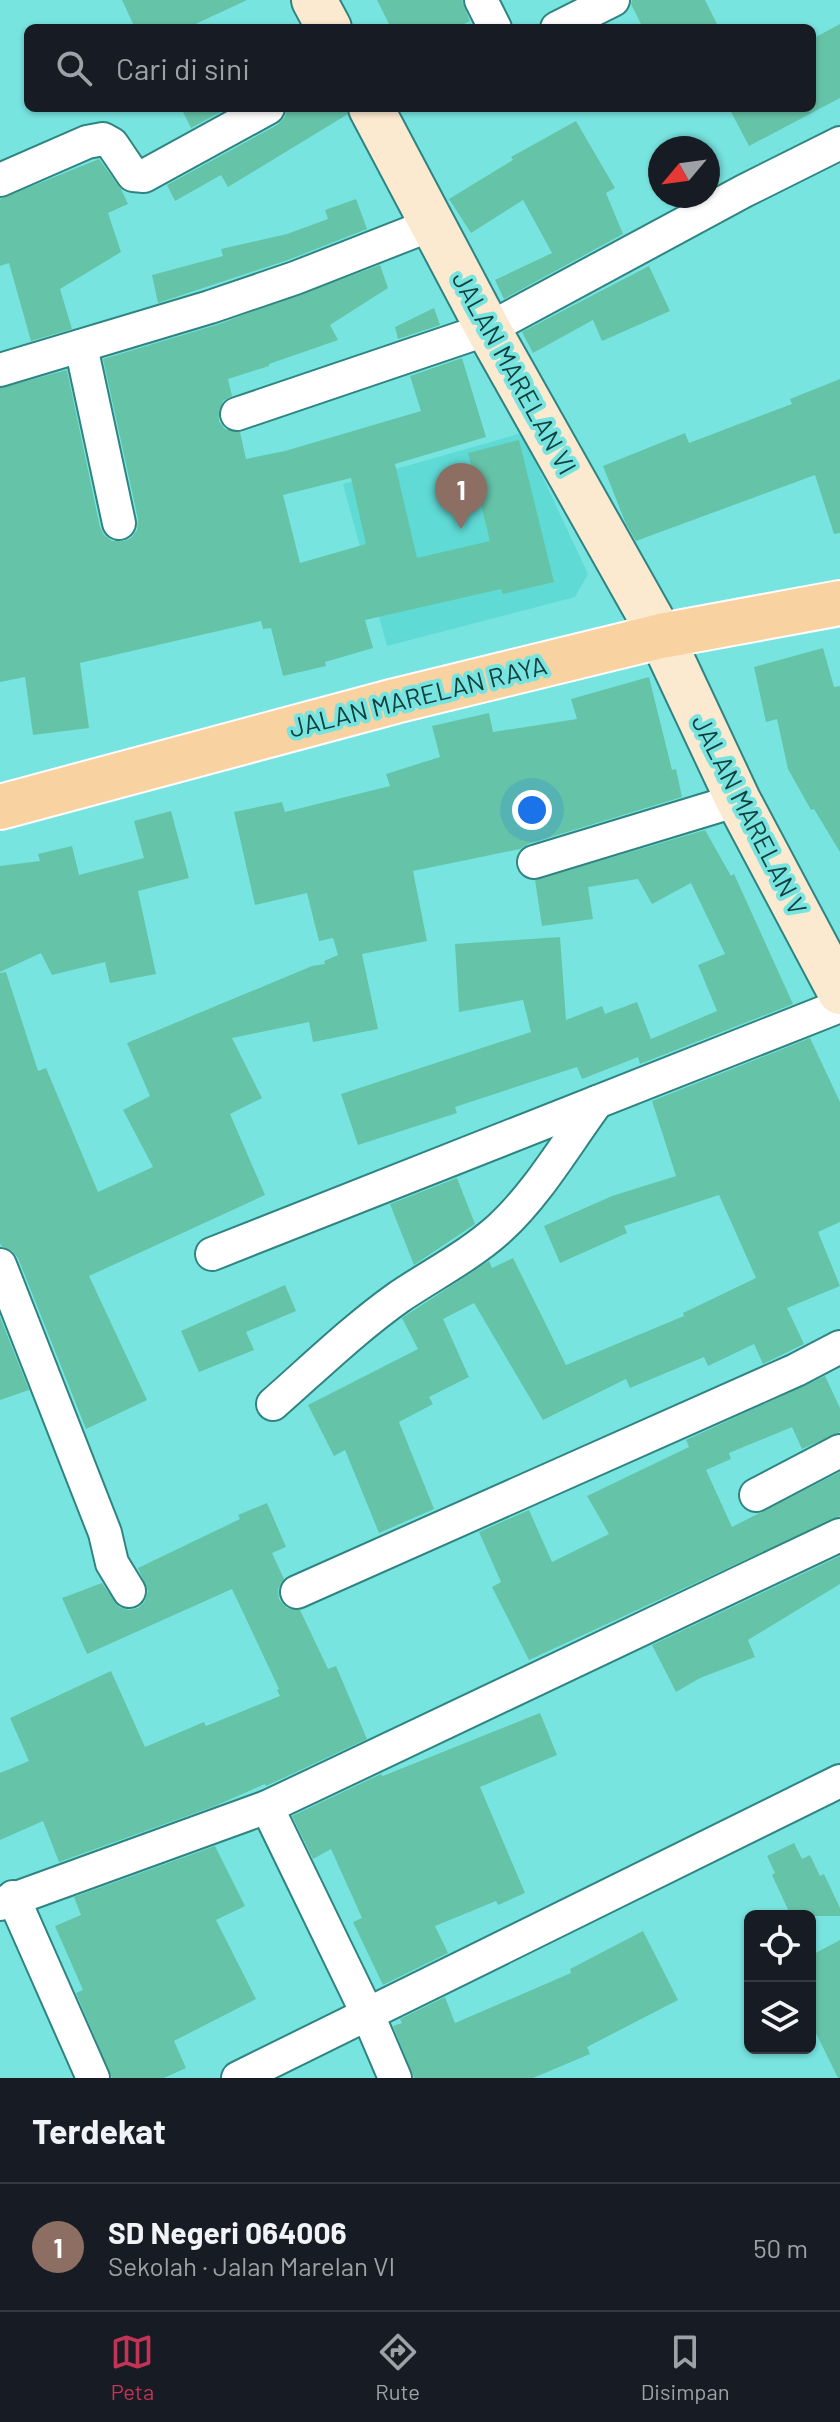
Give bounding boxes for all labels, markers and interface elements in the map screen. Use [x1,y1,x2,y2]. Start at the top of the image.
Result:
search box [24,24,816,112]
icon: search [52,46,96,90]
text: Cari di sini [116,50,250,86]
north arrow [648,136,720,208]
street label: JALAN MARELAN VI [447,265,584,479]
pin: 1 [435,463,487,529]
street label: JALAN MARELAN RAYA [285,648,550,743]
street label: JALAN MARELAN V [686,709,814,920]
your location [512,790,552,830]
map controls [744,1910,816,2054]
button: locate [744,1910,816,1982]
button: layers [744,1982,816,2054]
text: Terdekat [32,2110,166,2151]
text: SD Negeri 064006 [108,2214,347,2250]
text: 1 [53,2232,63,2263]
text: 50 m [753,2232,808,2263]
text: Sekolah · Jalan Marelan VI [108,2250,395,2281]
tab: Peta [110,2330,154,2404]
tab: Rute [375,2330,420,2404]
tab: Disimpan [641,2330,730,2404]

